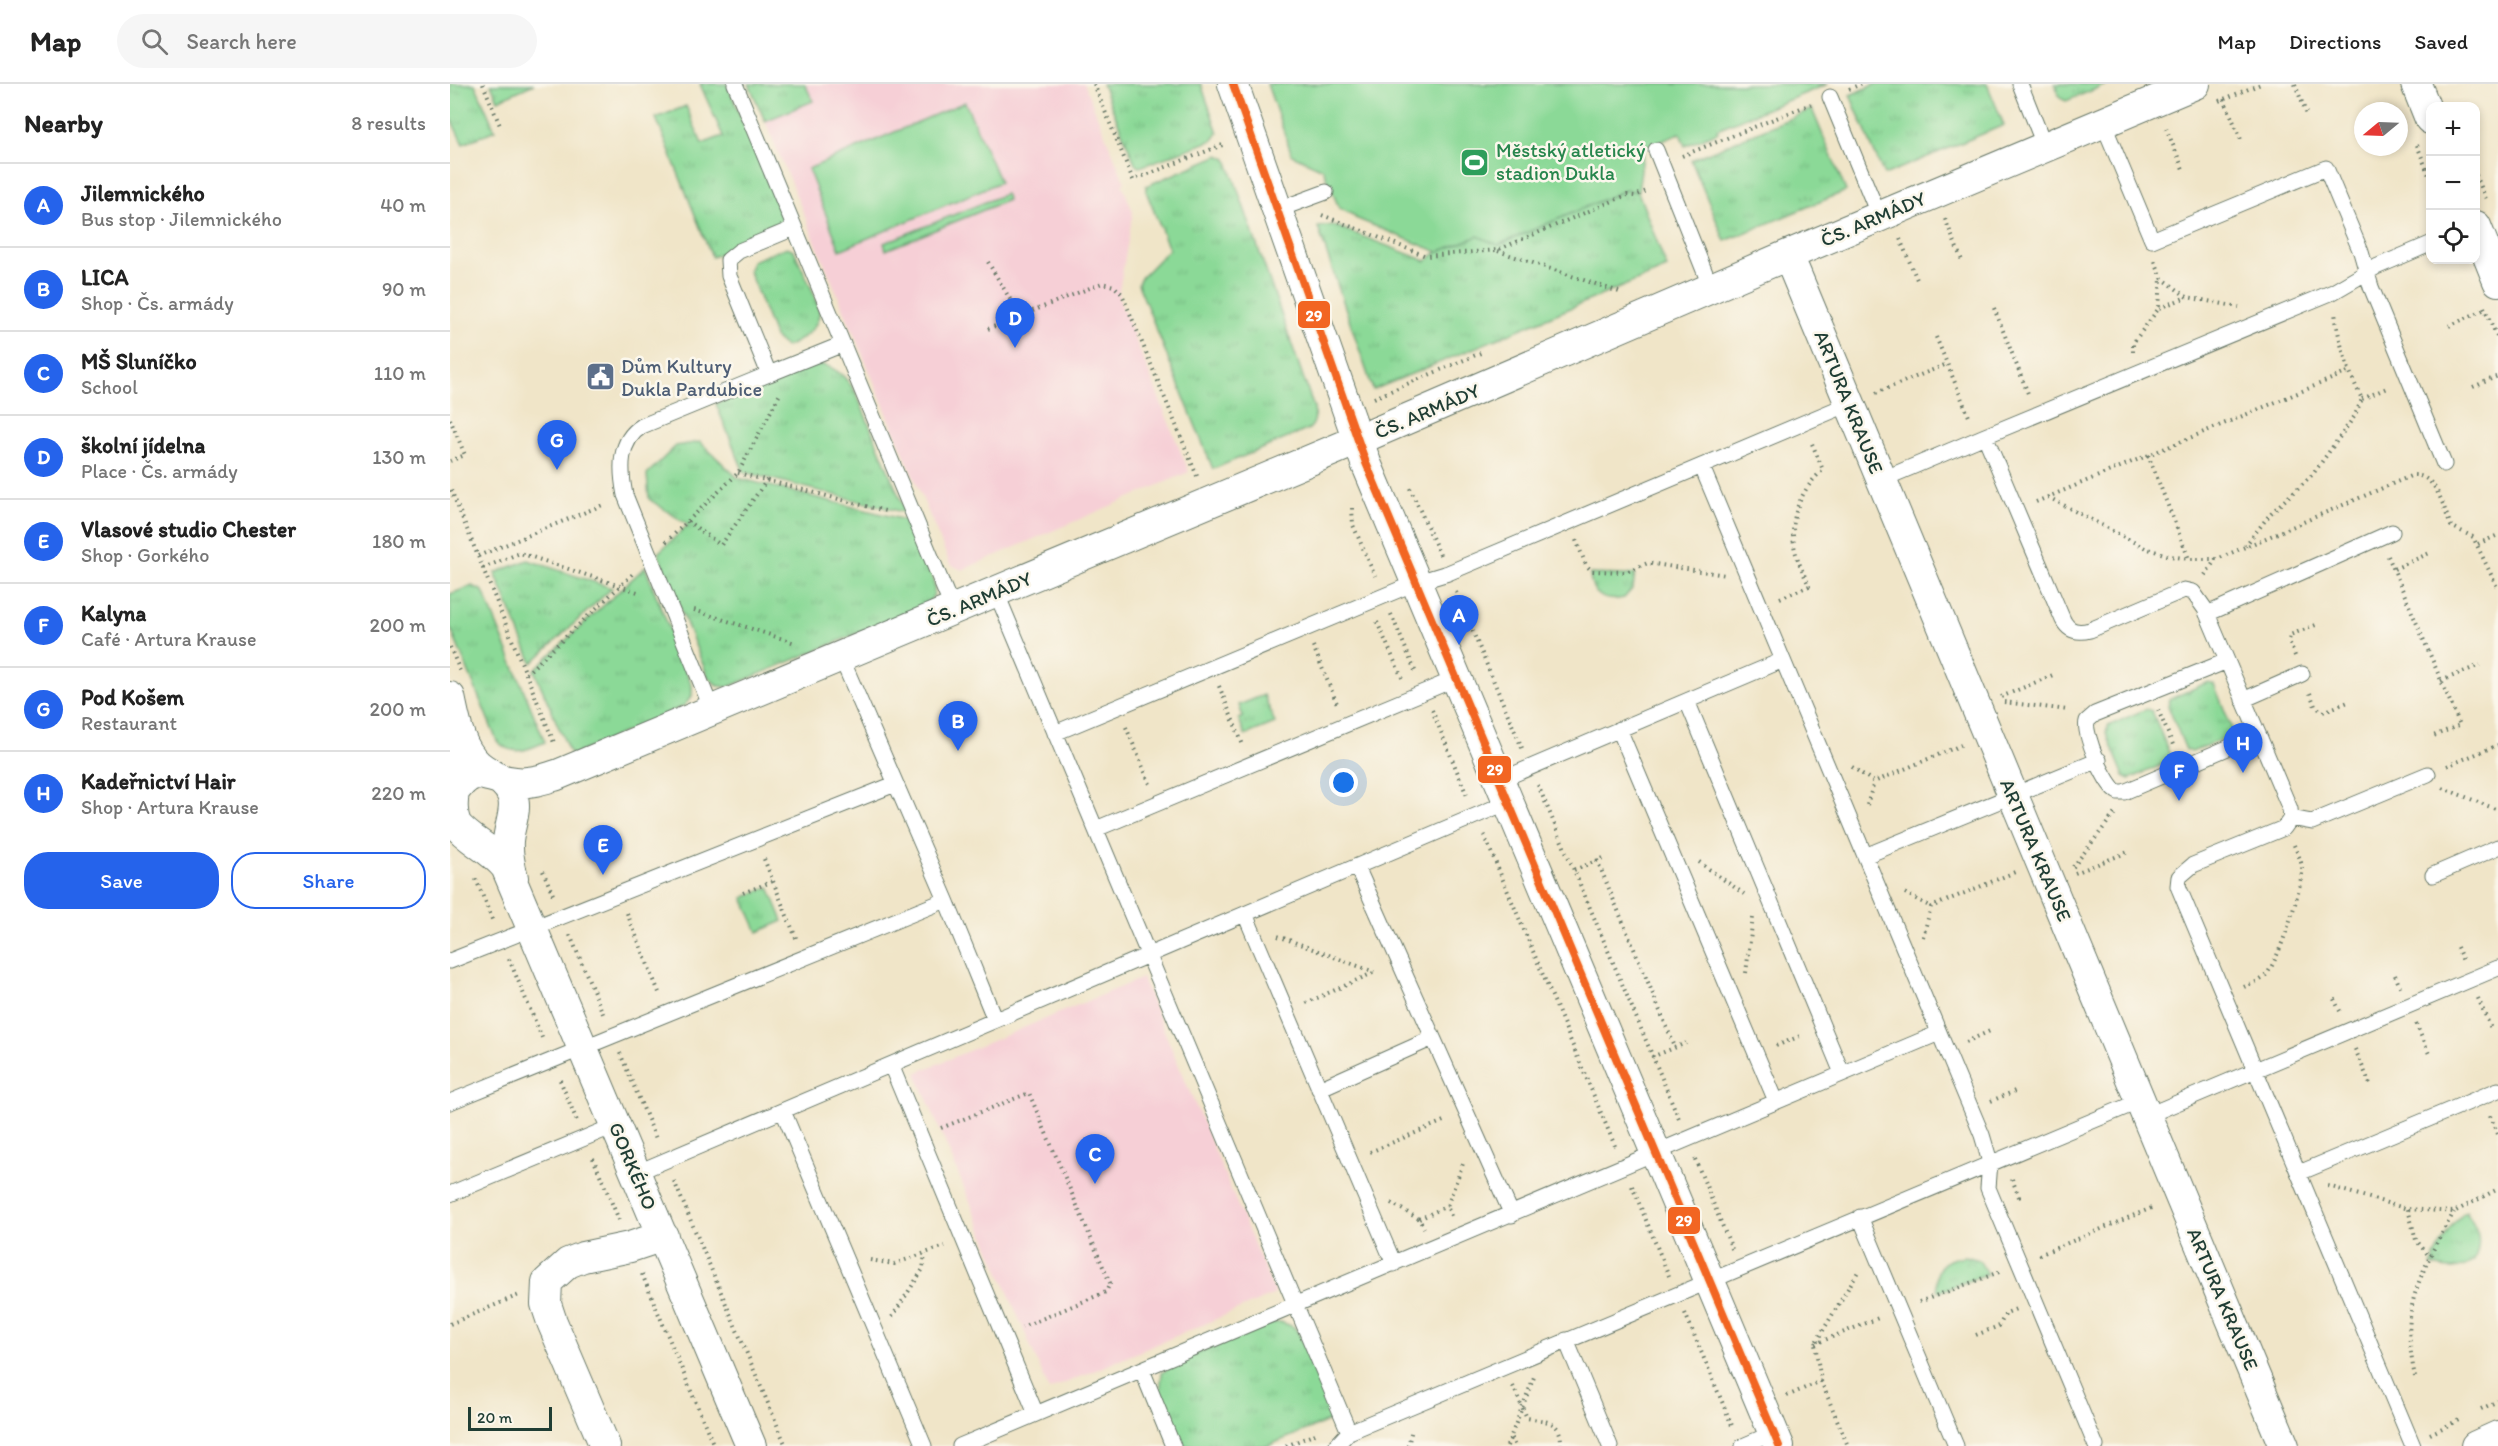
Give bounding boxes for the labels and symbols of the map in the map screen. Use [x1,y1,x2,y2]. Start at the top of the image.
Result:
north arrow [2354,102,2408,156]
place label: Městský atletický stadion Dukla [1496,138,1646,185]
sports icon: Městský atletický stadion Dukla [1459,146,1491,178]
street label: ČS. ARMÁDY [1817,186,1930,252]
pin: D [996,298,1034,348]
line badge: 29 [1297,300,1331,329]
text: 29 [1306,306,1322,325]
street label: ARTURA KRAUSE [1809,327,1889,477]
place label: Dům Kultury Dukla Pardubice [621,354,762,401]
public building icon: Dům Kultury Dukla Pardubice [584,361,616,393]
street label: ČS. ARMÁDY [1371,378,1484,444]
pin: G [538,420,576,470]
street label: ČS. ARMÁDY [923,566,1036,632]
pin: A [1440,596,1478,645]
pin: B [938,702,978,751]
pin: H [2224,724,2262,773]
pin: F [2160,752,2198,801]
line badge: 29 [1477,755,1512,784]
text: 29 [1487,760,1503,779]
your location [1329,768,1358,797]
street label: ARTURA KRAUSE [1995,775,2077,925]
pin: E [584,826,622,875]
street label: GORKÉHO [604,1119,662,1213]
pin: C [1076,1134,1114,1184]
line badge: 29 [1667,1206,1701,1235]
text: 29 [1676,1211,1692,1230]
street label: ARTURA KRAUSE [2182,1224,2264,1374]
scale bar [468,1404,552,1432]

